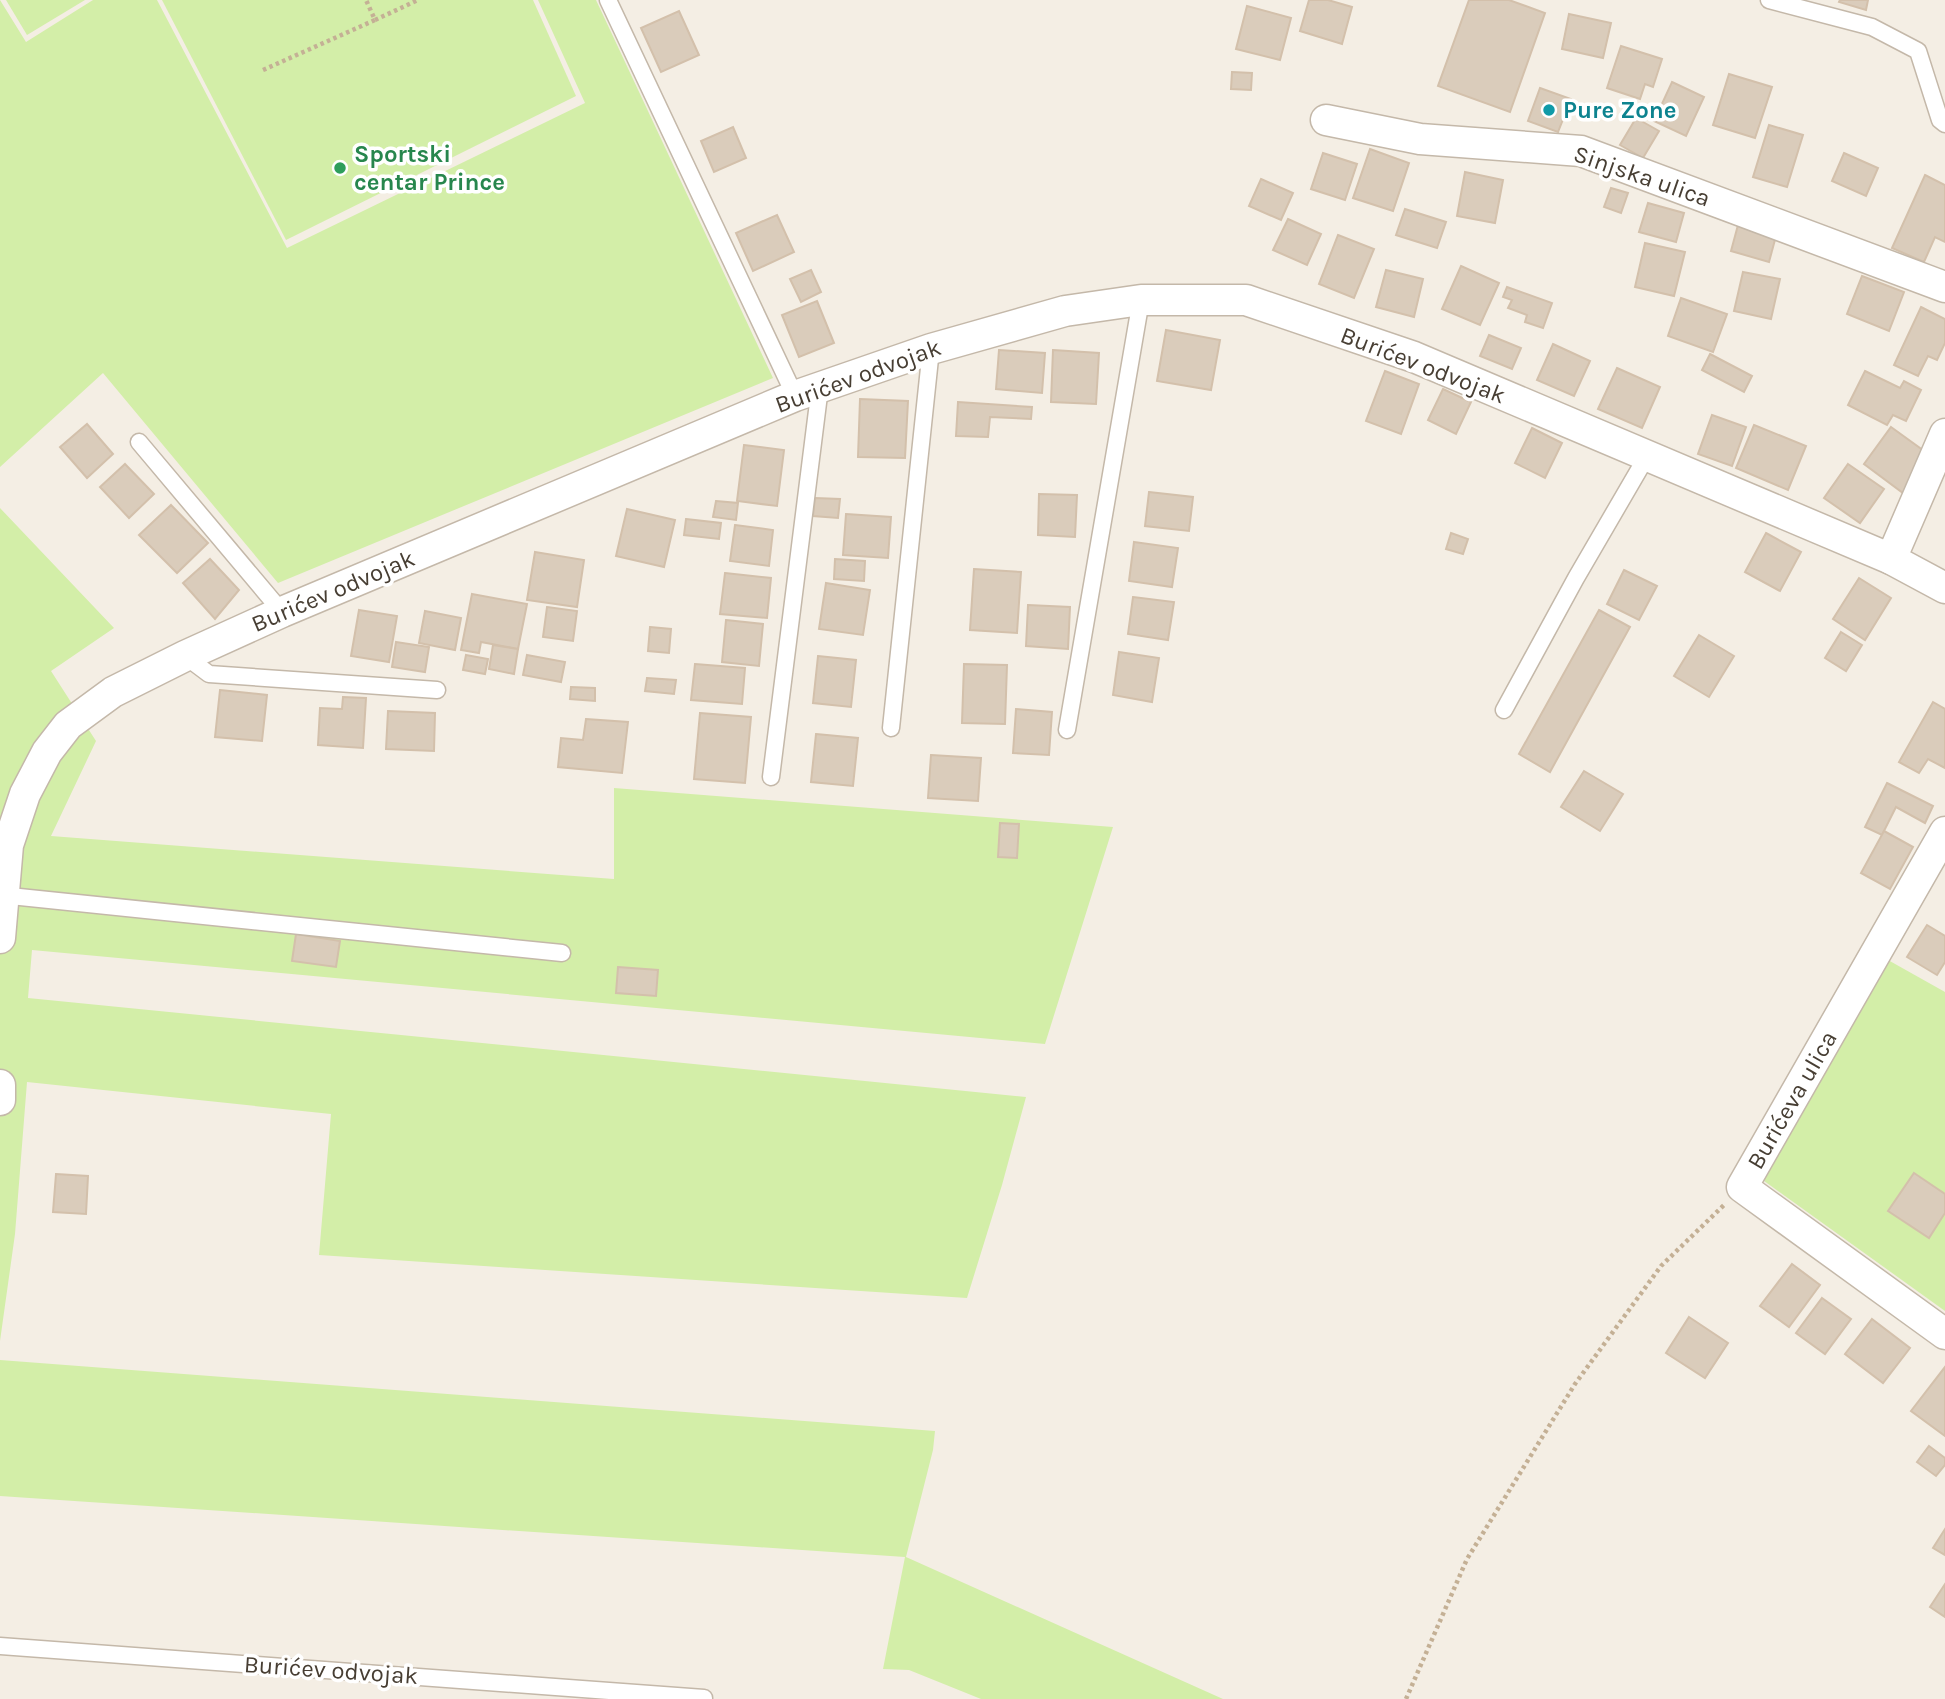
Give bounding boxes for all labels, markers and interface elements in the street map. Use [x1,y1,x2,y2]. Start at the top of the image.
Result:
place label: Pure Zone [1563,96,1677,124]
marker: Pure Zone [1541,102,1557,118]
place label: Sportski centar Prince [354,140,505,196]
street label: Sinjska ulica [1570,140,1714,212]
marker: Sportski centar Prince [332,160,348,176]
street label: Burićev odvojak [1337,321,1509,409]
street label: Burićev odvojak [771,333,945,419]
street label: Burićev odvojak [247,544,419,638]
street label: Burićeva ulica [1741,1026,1843,1174]
street label: Burićev odvojak [243,1650,419,1690]

